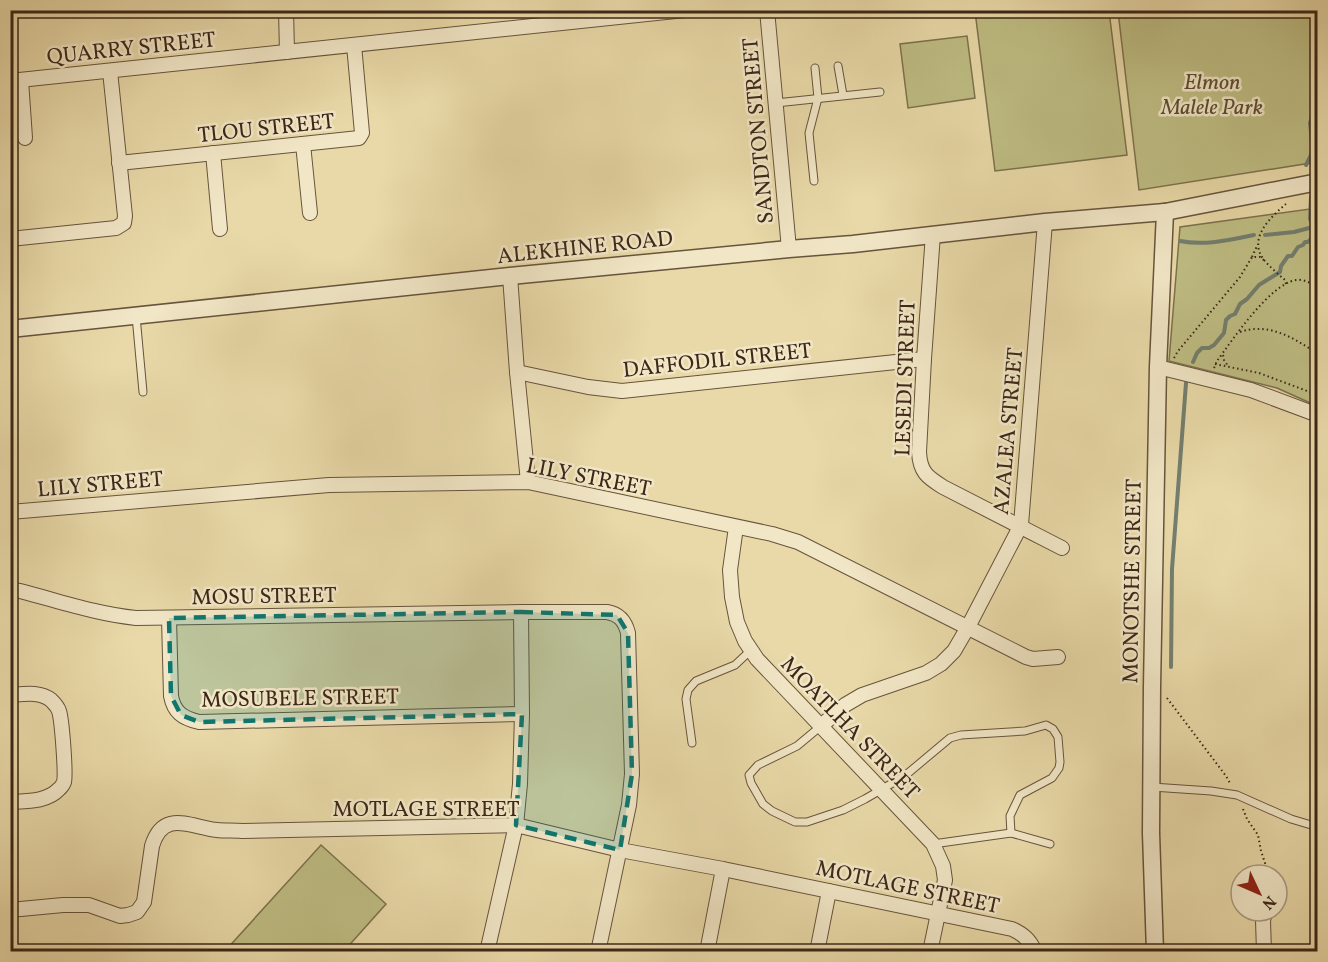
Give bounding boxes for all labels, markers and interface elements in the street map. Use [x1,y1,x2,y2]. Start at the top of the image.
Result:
street label: QUARRY STREET [45,25,217,74]
street label: SANDTON STREET [736,36,783,225]
park label: Elmon Malele Park [1160,68,1263,124]
street label: TLOU STREET [196,107,336,152]
street label: ALEKHINE ROAD [496,224,675,273]
street label: LESEDI STREET [888,299,925,457]
street label: DAFFODIL STREET [621,336,813,387]
street label: AZALEA STREET [987,346,1032,516]
street label: LILY STREET [523,451,654,506]
street label: LILY STREET [36,465,165,506]
street label: MONOTSHE STREET [1116,478,1151,684]
street label: MOSU STREET [191,581,337,614]
street label: MOATLHA STREET [773,650,926,807]
street label: MOSUBELE STREET [201,682,399,717]
street label: MOTLAGE STREET [332,795,520,826]
street label: MOTLAGE STREET [813,854,1002,923]
north arrow [1229,863,1289,923]
text: N [1256,890,1280,914]

